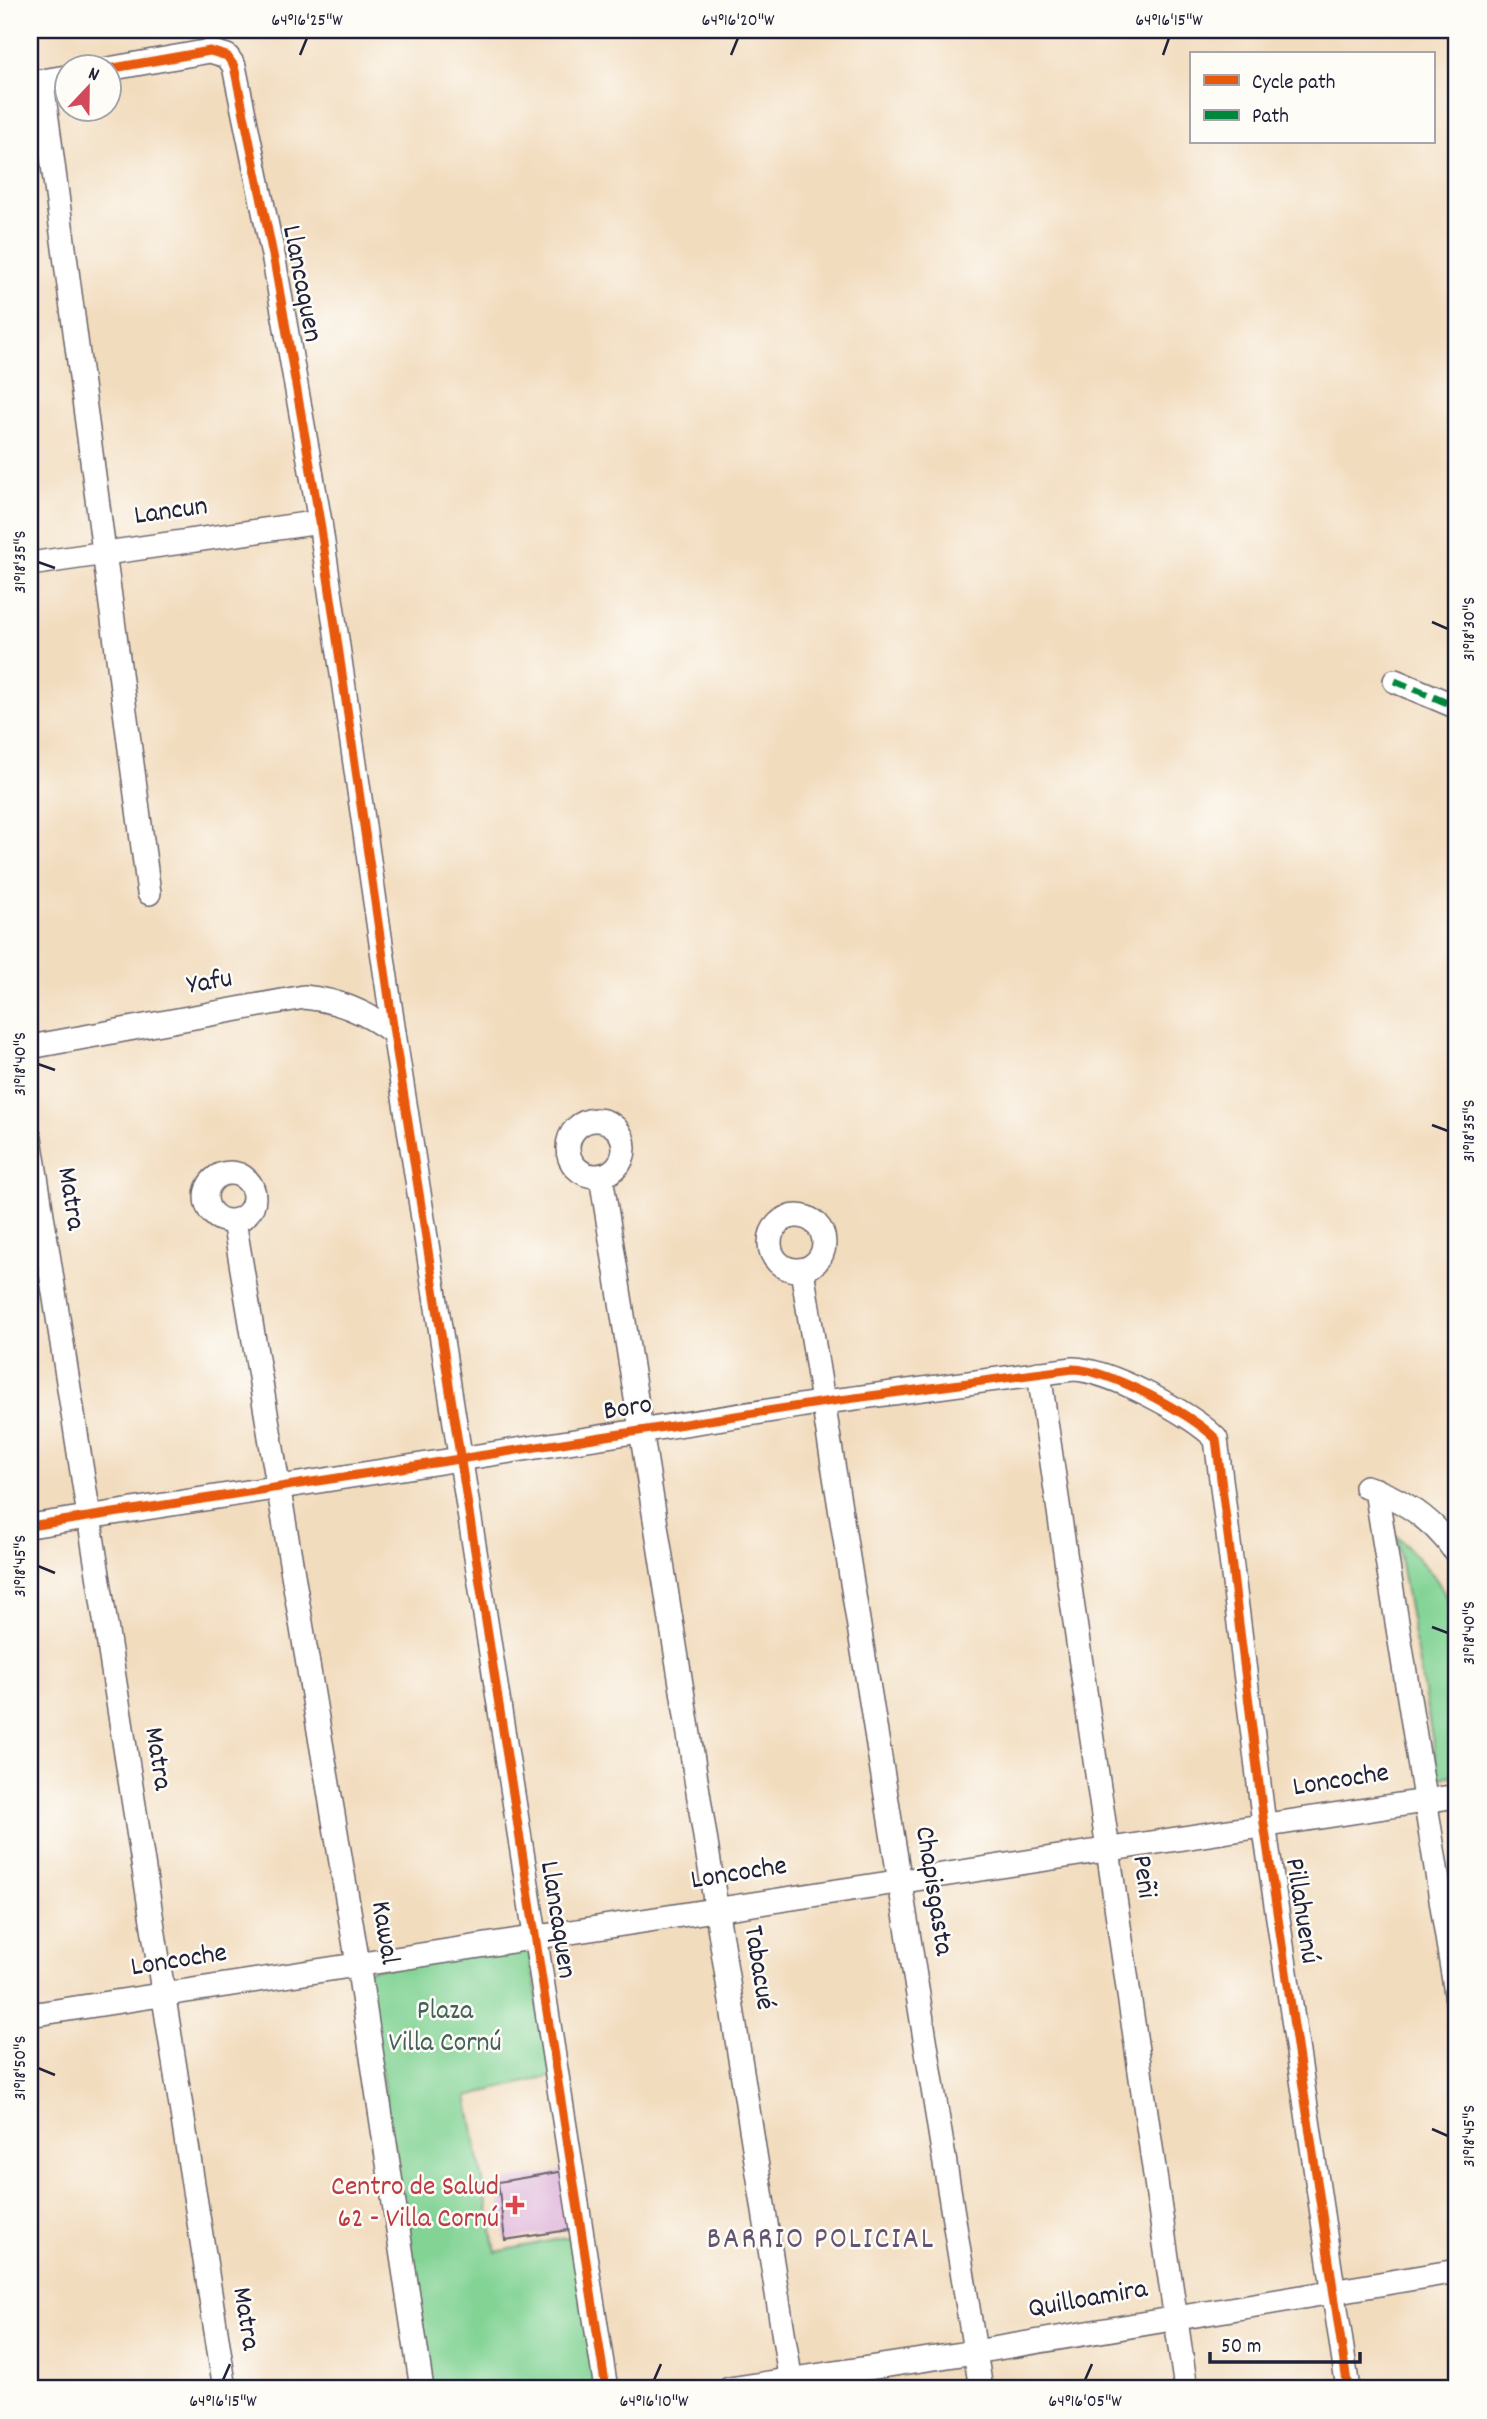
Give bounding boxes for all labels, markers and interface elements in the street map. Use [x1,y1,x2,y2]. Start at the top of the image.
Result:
text: 64°16'25"W [271,9,343,34]
text: 64°16'20"W [702,9,775,34]
text: 64°16'15"W [1135,9,1203,34]
north arrow [52,52,122,122]
legend [1190,52,1434,144]
text: N [84,61,102,90]
text: Cycle path [1252,69,1335,99]
text: Path [1252,103,1289,133]
street label: Llancaquen [269,222,331,346]
street label: Lancun [132,488,210,538]
text: 31°18'35"S [9,530,34,594]
text: 31°18'30"S [1458,597,1483,661]
street label: Yafu [184,960,236,1008]
text: 31°18'40"S [9,1032,34,1096]
text: 31°18'35"S [1458,1099,1483,1163]
street label: Matra [44,1165,94,1234]
street label: Boro [601,1386,655,1434]
text: 31°18'45"S [9,1535,34,1597]
text: 31°18'40"S [1458,1601,1483,1665]
street label: Matra [131,1725,181,1794]
street label: Loncoche [1290,1755,1392,1809]
street label: Chapisgasta [902,1824,962,1959]
street label: Loncoche [688,1848,790,1902]
street label: Peñi [1119,1853,1165,1901]
street label: Pillahuenú [1272,1855,1328,1967]
street label: Llancaquen [527,1858,585,1982]
street label: Kawal [358,1898,408,1968]
street label: Tabacué [731,1923,783,2013]
street label: Loncoche [128,1935,230,1989]
park label: Plaza Villa Cornú [388,1993,502,2065]
text: 31°18'50"S [9,2035,34,2100]
text: 31°18'45"S [1458,2105,1483,2167]
place label: Centro de Salud 62 - Villa Cornú [331,2169,499,2241]
marker: Centro de Salud 62 - Villa Cornú [505,2195,525,2215]
district label: BARRIO POLICIAL [707,2220,935,2263]
street label: Quilloamira [1025,2271,1152,2331]
street label: Matra [219,2285,269,2354]
scale bar [1210,2321,1361,2365]
text: 50 m [1221,2333,1261,2363]
text: 64°16'15"W [189,2390,257,2415]
text: 64°16'10"W [620,2390,689,2415]
text: 64°16'05"W [1048,2390,1122,2415]

